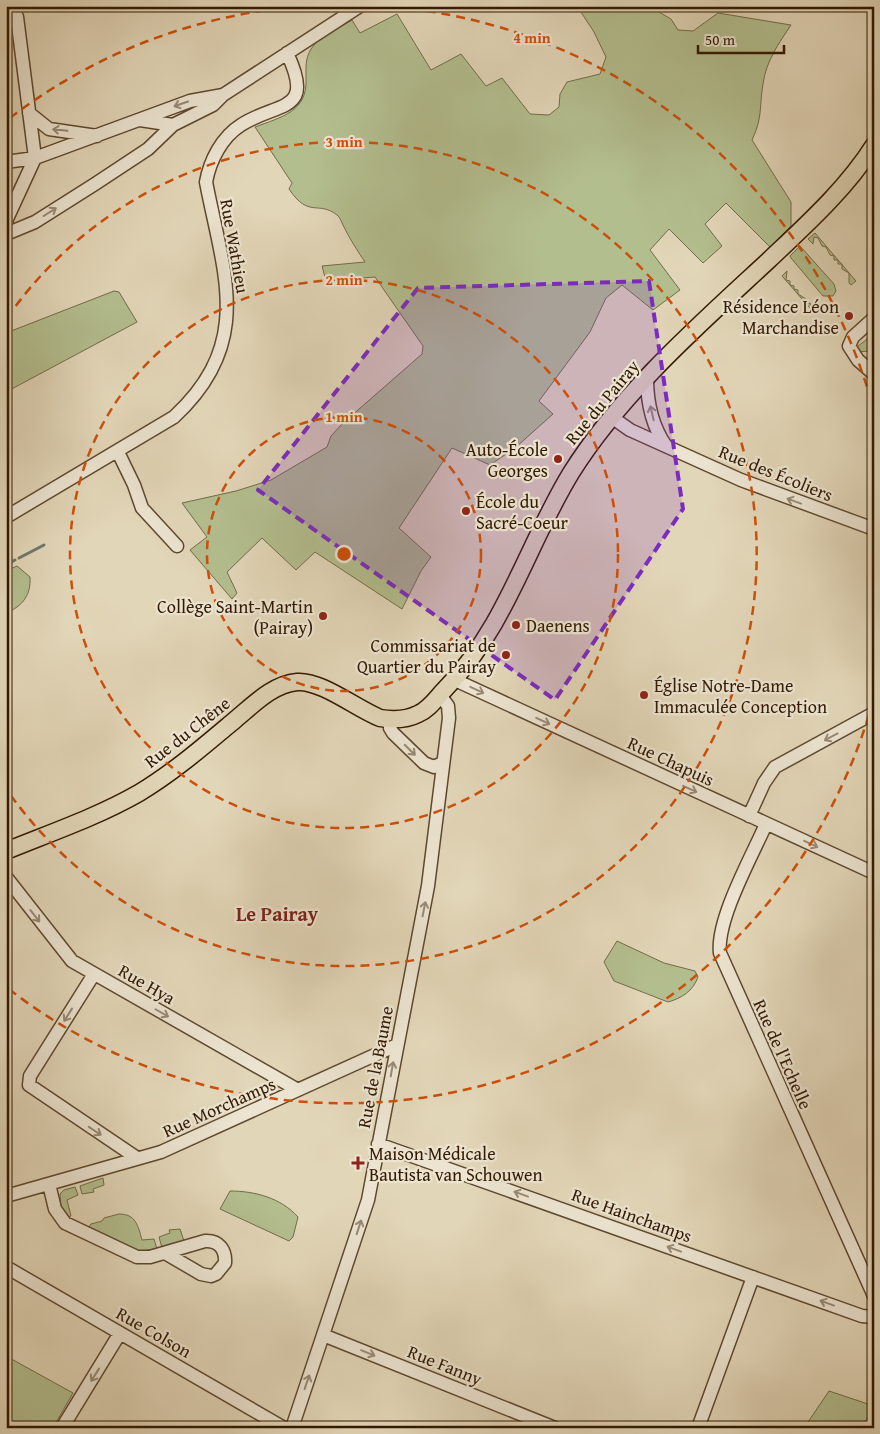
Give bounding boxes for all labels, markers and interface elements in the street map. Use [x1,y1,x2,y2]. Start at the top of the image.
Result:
scale bar [698,22,784,54]
text: 4 min [513,27,551,48]
text: 50 m [705,29,736,50]
one-way arrow [173,100,189,109]
one-way arrow [53,125,69,135]
text: 3 min [325,131,363,152]
street label: Rue Wathieu [213,197,257,296]
one-way arrow [43,207,57,218]
text: 2 min [325,269,363,290]
place label: Résidence Léon Marchandise [723,293,839,341]
marker: Résidence Léon Marchandise [843,310,855,322]
street label: Rue du Pairay [558,354,646,450]
text: 1 min [325,406,363,427]
one-way arrow [647,406,656,422]
place label: Auto-École Georges [466,436,548,484]
street label: Rue des Écoliers [715,438,837,508]
marker: Auto-École Georges [552,453,564,465]
place label: École du Sacré-Coeur [476,488,568,536]
one-way arrow [787,496,802,505]
marker: École du Sacré-Coeur [460,505,472,517]
centre of rings [335,545,353,563]
place label: Collège Saint-Martin (Pairay) [157,593,313,641]
marker: Collège Saint-Martin (Pairay) [317,610,329,622]
place label: Daenens [526,612,590,639]
marker: Daenens [510,619,522,631]
place label: Commissariat de Quartier du Pairay [357,632,496,680]
marker: Commissariat de Quartier du Pairay [500,649,512,661]
place label: Église Notre-Dame Immaculée Conception [654,672,827,720]
one-way arrow [469,685,484,695]
marker: Église Notre-Dame Immaculée Conception [638,689,650,701]
street label: Rue du Chêne [138,690,236,774]
one-way arrow [535,717,550,726]
street label: Rue Chapuis [623,729,719,793]
one-way arrow [824,733,839,742]
one-way arrow [404,744,416,756]
one-way arrow [682,785,697,794]
one-way arrow [803,840,818,850]
district label: Le Pairay [236,899,319,928]
one-way arrow [420,902,429,918]
one-way arrow [30,909,40,923]
street label: Rue Hya [114,957,181,1011]
street label: Rue de l'Echelle [747,995,819,1113]
street label: Rue de la Baume [350,1004,400,1130]
one-way arrow [63,1008,74,1022]
one-way arrow [155,1008,169,1018]
one-way arrow [388,1061,398,1077]
street label: Rue Morchamps [158,1070,280,1144]
one-way arrow [88,1126,102,1136]
place label: Maison Médicale Bautista van Schouwen [369,1140,543,1188]
marker: Maison Médicale Bautista van Schouwen [351,1156,365,1170]
street label: Rue Hainchamps [568,1181,696,1249]
one-way arrow [514,1189,529,1198]
one-way arrow [355,1220,364,1236]
one-way arrow [667,1244,682,1253]
one-way arrow [820,1298,835,1307]
street label: Rue Colson [111,1300,197,1364]
street label: Rue Fanny [404,1338,486,1392]
one-way arrow [360,1349,376,1358]
one-way arrow [90,1367,100,1381]
one-way arrow [303,1374,313,1390]

